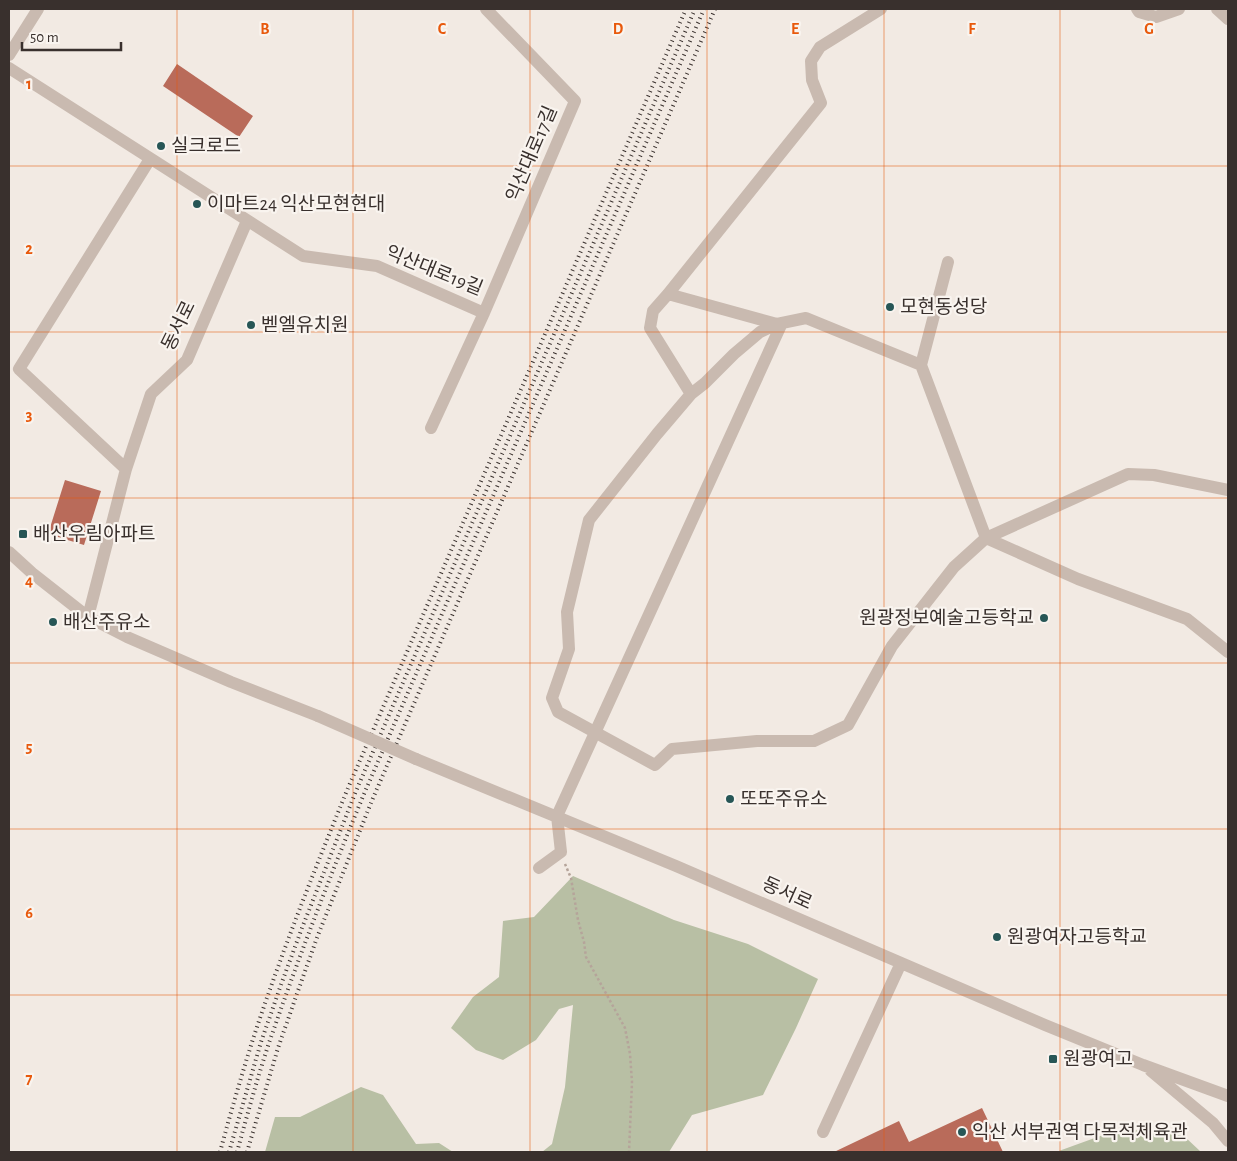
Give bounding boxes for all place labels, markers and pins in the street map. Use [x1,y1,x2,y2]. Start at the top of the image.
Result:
place label: 실크로드 [171,136,241,156]
marker: 실크로드 [155,140,167,152]
place label: 이마트24 익산모현현대 [207,194,385,214]
marker: 이마트24 익산모현현대 [191,198,203,210]
place label: 모현동성당 [900,297,987,317]
marker: 모현동성당 [884,301,896,313]
place label: 벧엘유치원 [261,315,348,335]
marker: 벧엘유치원 [245,319,257,331]
place label: 배산우림아파트 [33,524,155,544]
marker: 배산우림아파트 [17,528,29,540]
place label: 원광정보예술고등학교 [859,608,1034,628]
place label: 배산주유소 [63,612,150,632]
marker: 원광정보예술고등학교 [1038,612,1050,624]
marker: 배산주유소 [47,616,59,628]
place label: 또또주유소 [740,789,827,809]
marker: 또또주유소 [724,793,736,805]
place label: 원광여자고등학교 [1007,927,1147,947]
marker: 원광여자고등학교 [991,931,1003,943]
place label: 원광여고 [1063,1049,1133,1069]
marker: 원광여고 [1047,1053,1059,1065]
place label: 익산 서부권역 다목적체육관 [972,1122,1188,1142]
marker: 익산 서부권역 다목적체육관 [956,1126,968,1138]

